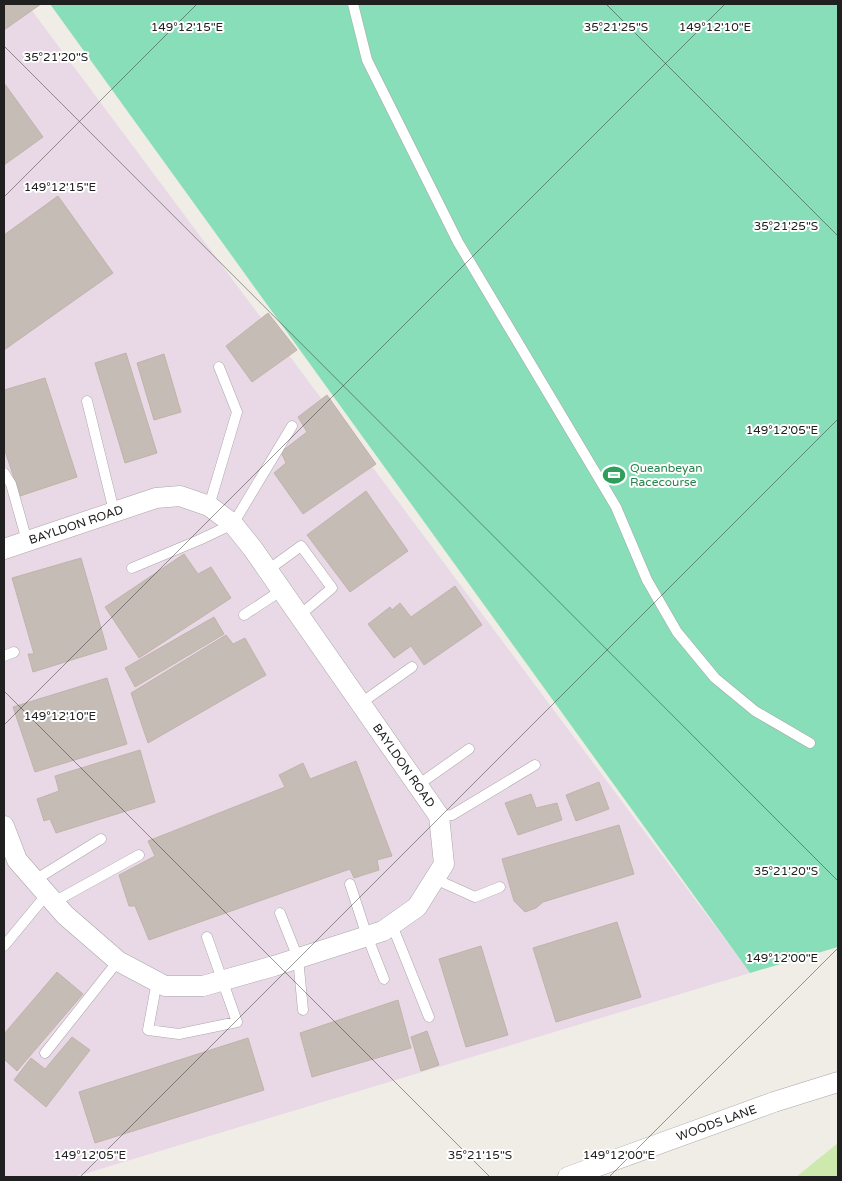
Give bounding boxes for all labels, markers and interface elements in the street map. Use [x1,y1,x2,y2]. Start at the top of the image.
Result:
text: 149°12'15"E [151,20,224,34]
text: 35°21'25"S [584,20,648,34]
text: 149°12'10"E [679,20,752,34]
text: 35°21'20"S [24,50,88,64]
text: 149°12'15"E [24,180,97,194]
text: 35°21'25"S [754,219,818,233]
text: 149°12'05"E [746,423,819,437]
place label: Queanbeyan Racecourse [630,461,703,489]
sports icon: Queanbeyan Racecourse [601,462,627,488]
street label: BAYLDON ROAD [27,502,125,547]
text: 149°12'10"E [24,709,97,723]
street label: BAYLDON ROAD [370,721,438,810]
text: 35°21'20"S [754,864,818,878]
text: 149°12'00"E [746,951,819,965]
street label: WOODS LANE [675,1102,759,1144]
text: 149°12'05"E [54,1148,127,1162]
text: 35°21'15"S [448,1148,512,1162]
text: 149°12'00"E [583,1148,656,1162]

